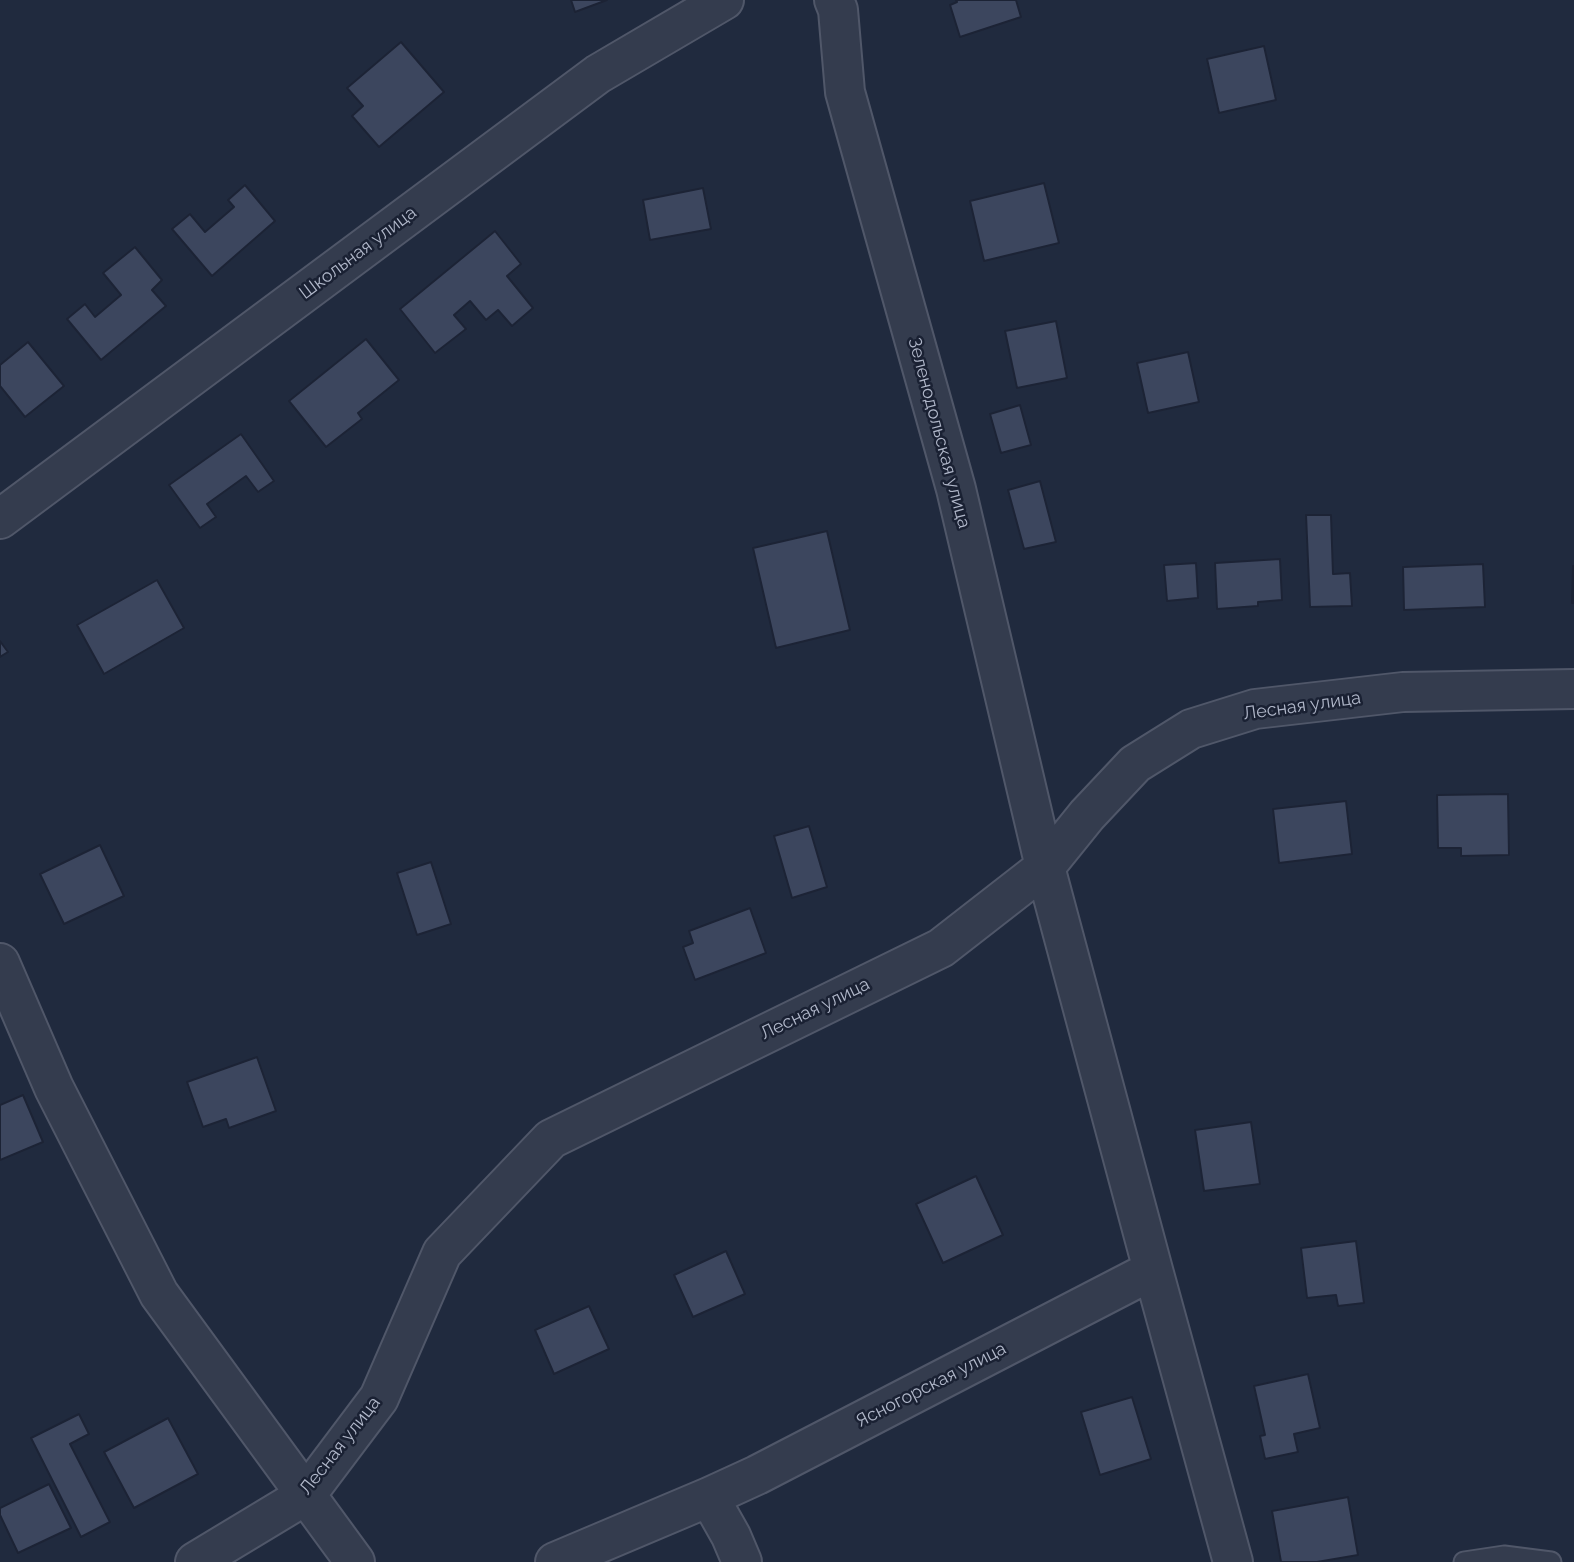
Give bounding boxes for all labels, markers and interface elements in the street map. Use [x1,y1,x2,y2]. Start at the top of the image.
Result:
street label: Школьная улица [295,202,421,304]
street label: Зеленодольская улица [903,335,975,531]
street label: Лесная улица [1242,687,1362,725]
street label: Лесная улица [757,973,873,1045]
street label: Ясногорская улица [852,1338,1010,1432]
street label: Лесная улица [295,1393,385,1499]

